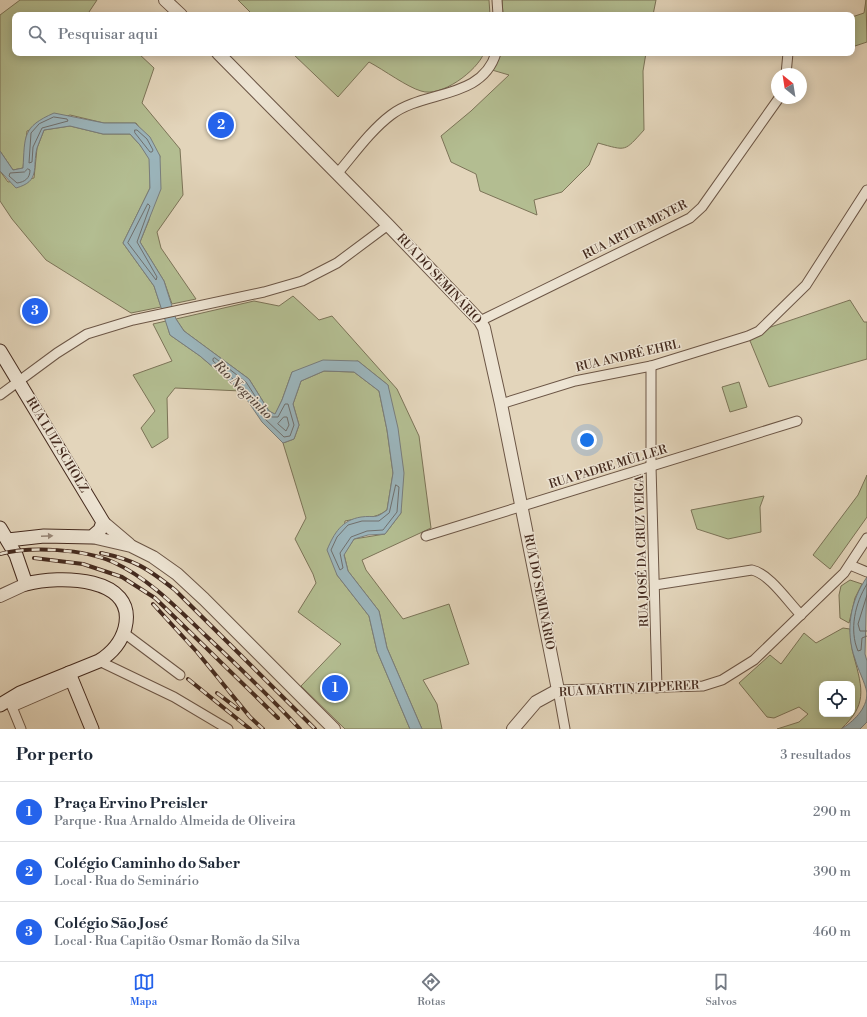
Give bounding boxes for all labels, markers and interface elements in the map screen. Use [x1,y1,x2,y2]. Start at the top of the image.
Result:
search box [12,12,855,56]
icon: search [26,23,48,45]
text: Pesquisar aqui [58,25,158,44]
north arrow [771,68,807,104]
pin: 2 [208,110,234,140]
street label: RUA ARTUR MEYER [580,197,690,263]
street label: RUA DO SEMINÁRIO [393,229,486,327]
pin: 3 [22,296,48,326]
street label: RUA ANDRÉ EHRL [574,335,682,375]
water label: Rio Negrinho [210,357,276,423]
street label: RUA LUIZ SCHOLZ [23,395,91,496]
your location [577,430,597,450]
street label: RUA PADRE MÜLLER [547,440,670,492]
street label: RUA JOSÉ DA CRUZ VEIGA [630,474,652,627]
street label: RUA DO SEMINÁRIO [520,532,560,651]
one-way arrow [41,533,54,539]
pin: 1 [322,673,348,703]
street label: RUA MARTIN ZIPPERER [558,678,700,700]
map controls [819,681,855,717]
button: locate [819,681,855,717]
text: Por perto [16,744,93,766]
text: 3 resultados [780,747,851,763]
text: Praça Ervino Preisler [54,794,208,813]
text: 1 [26,804,32,820]
text: 290 m [813,804,851,820]
text: Parque · Rua Arnaldo Almeida de Oliveira [54,813,296,829]
text: Colégio Caminho do Saber [54,854,240,873]
text: 2 [25,864,33,880]
text: 390 m [813,864,851,880]
text: Local · Rua do Seminário [54,873,199,889]
text: Colégio São José [54,914,168,933]
text: 3 [25,924,33,940]
text: 460 m [813,924,851,940]
text: Local · Rua Capitão Osmar Romão da Silva [54,933,300,949]
tab: Mapa [130,971,157,1009]
tab: Rotas [417,971,445,1009]
tab: Salvos [705,971,737,1009]

